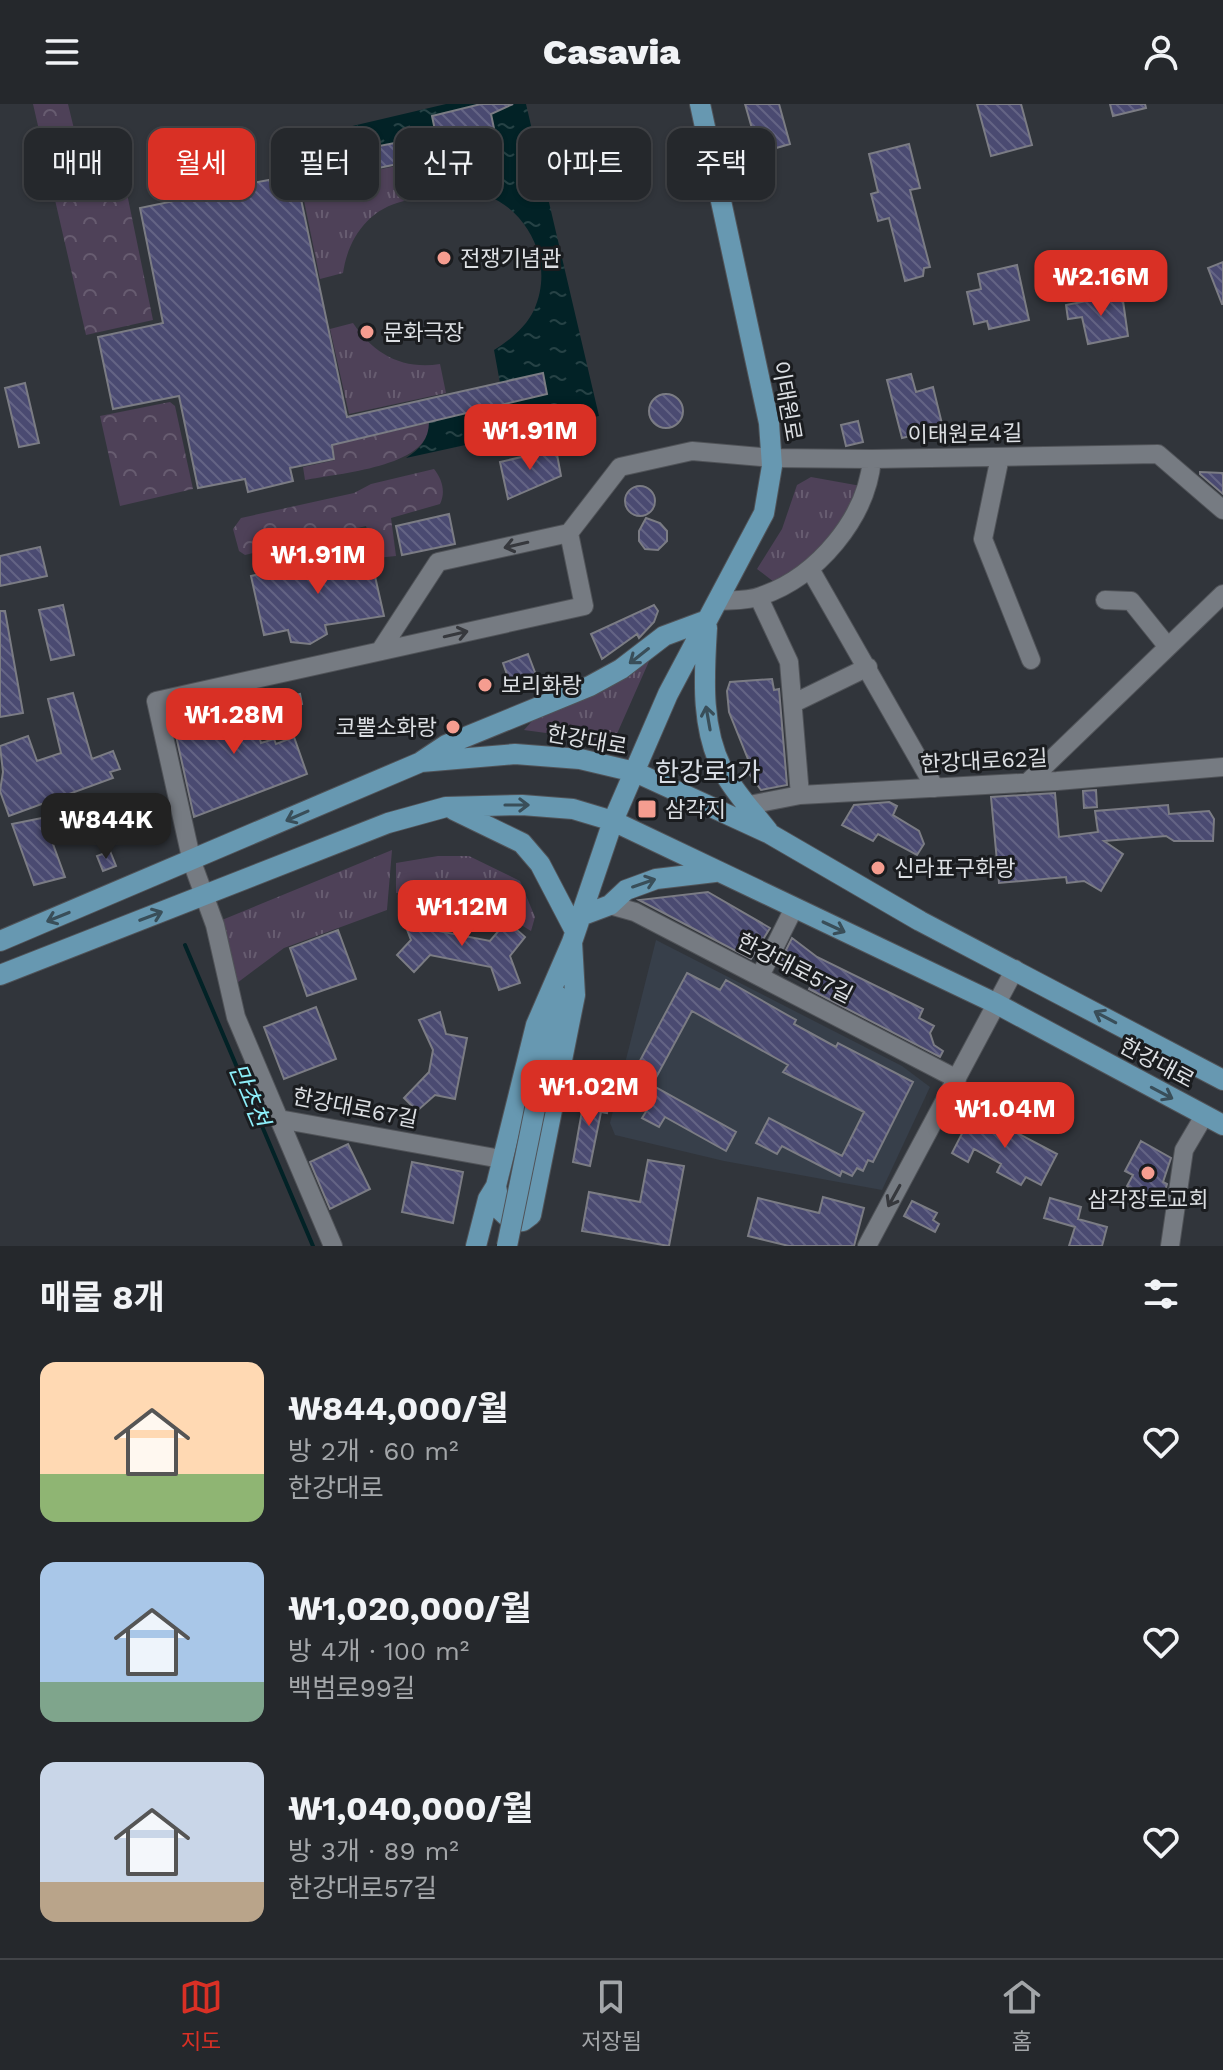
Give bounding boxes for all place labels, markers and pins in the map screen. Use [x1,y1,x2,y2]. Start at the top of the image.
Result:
place label: 전쟁기념관 [460,246,561,271]
marker: 전쟁기념관 [435,249,453,267]
pin: ₩2.16M [1036,250,1166,318]
place label: 문화극장 [383,320,464,345]
marker: 문화극장 [358,323,376,341]
pin: ₩1.91M [465,404,595,472]
pin: ₩1.91M [253,528,383,596]
place label: 보리화랑 [501,673,582,698]
marker: 보리화랑 [476,676,494,694]
pin: ₩1.28M [169,688,299,756]
place label: 코뿔소화랑 [336,715,437,740]
marker: 코뿔소화랑 [444,718,462,736]
pin: ₩844K [50,793,162,861]
place label: 삼각지 [665,797,726,822]
marker: 삼각지 [636,798,658,820]
place label: 신라표구화랑 [894,856,1015,881]
marker: 신라표구화랑 [869,859,887,877]
pin: ₩1.12M [397,880,527,948]
pin: ₩1.02M [524,1060,654,1128]
pin: ₩1.04M [940,1082,1070,1150]
marker: 삼각장로교회 [1139,1164,1157,1182]
place label: 삼각장로교회 [1087,1187,1209,1212]

